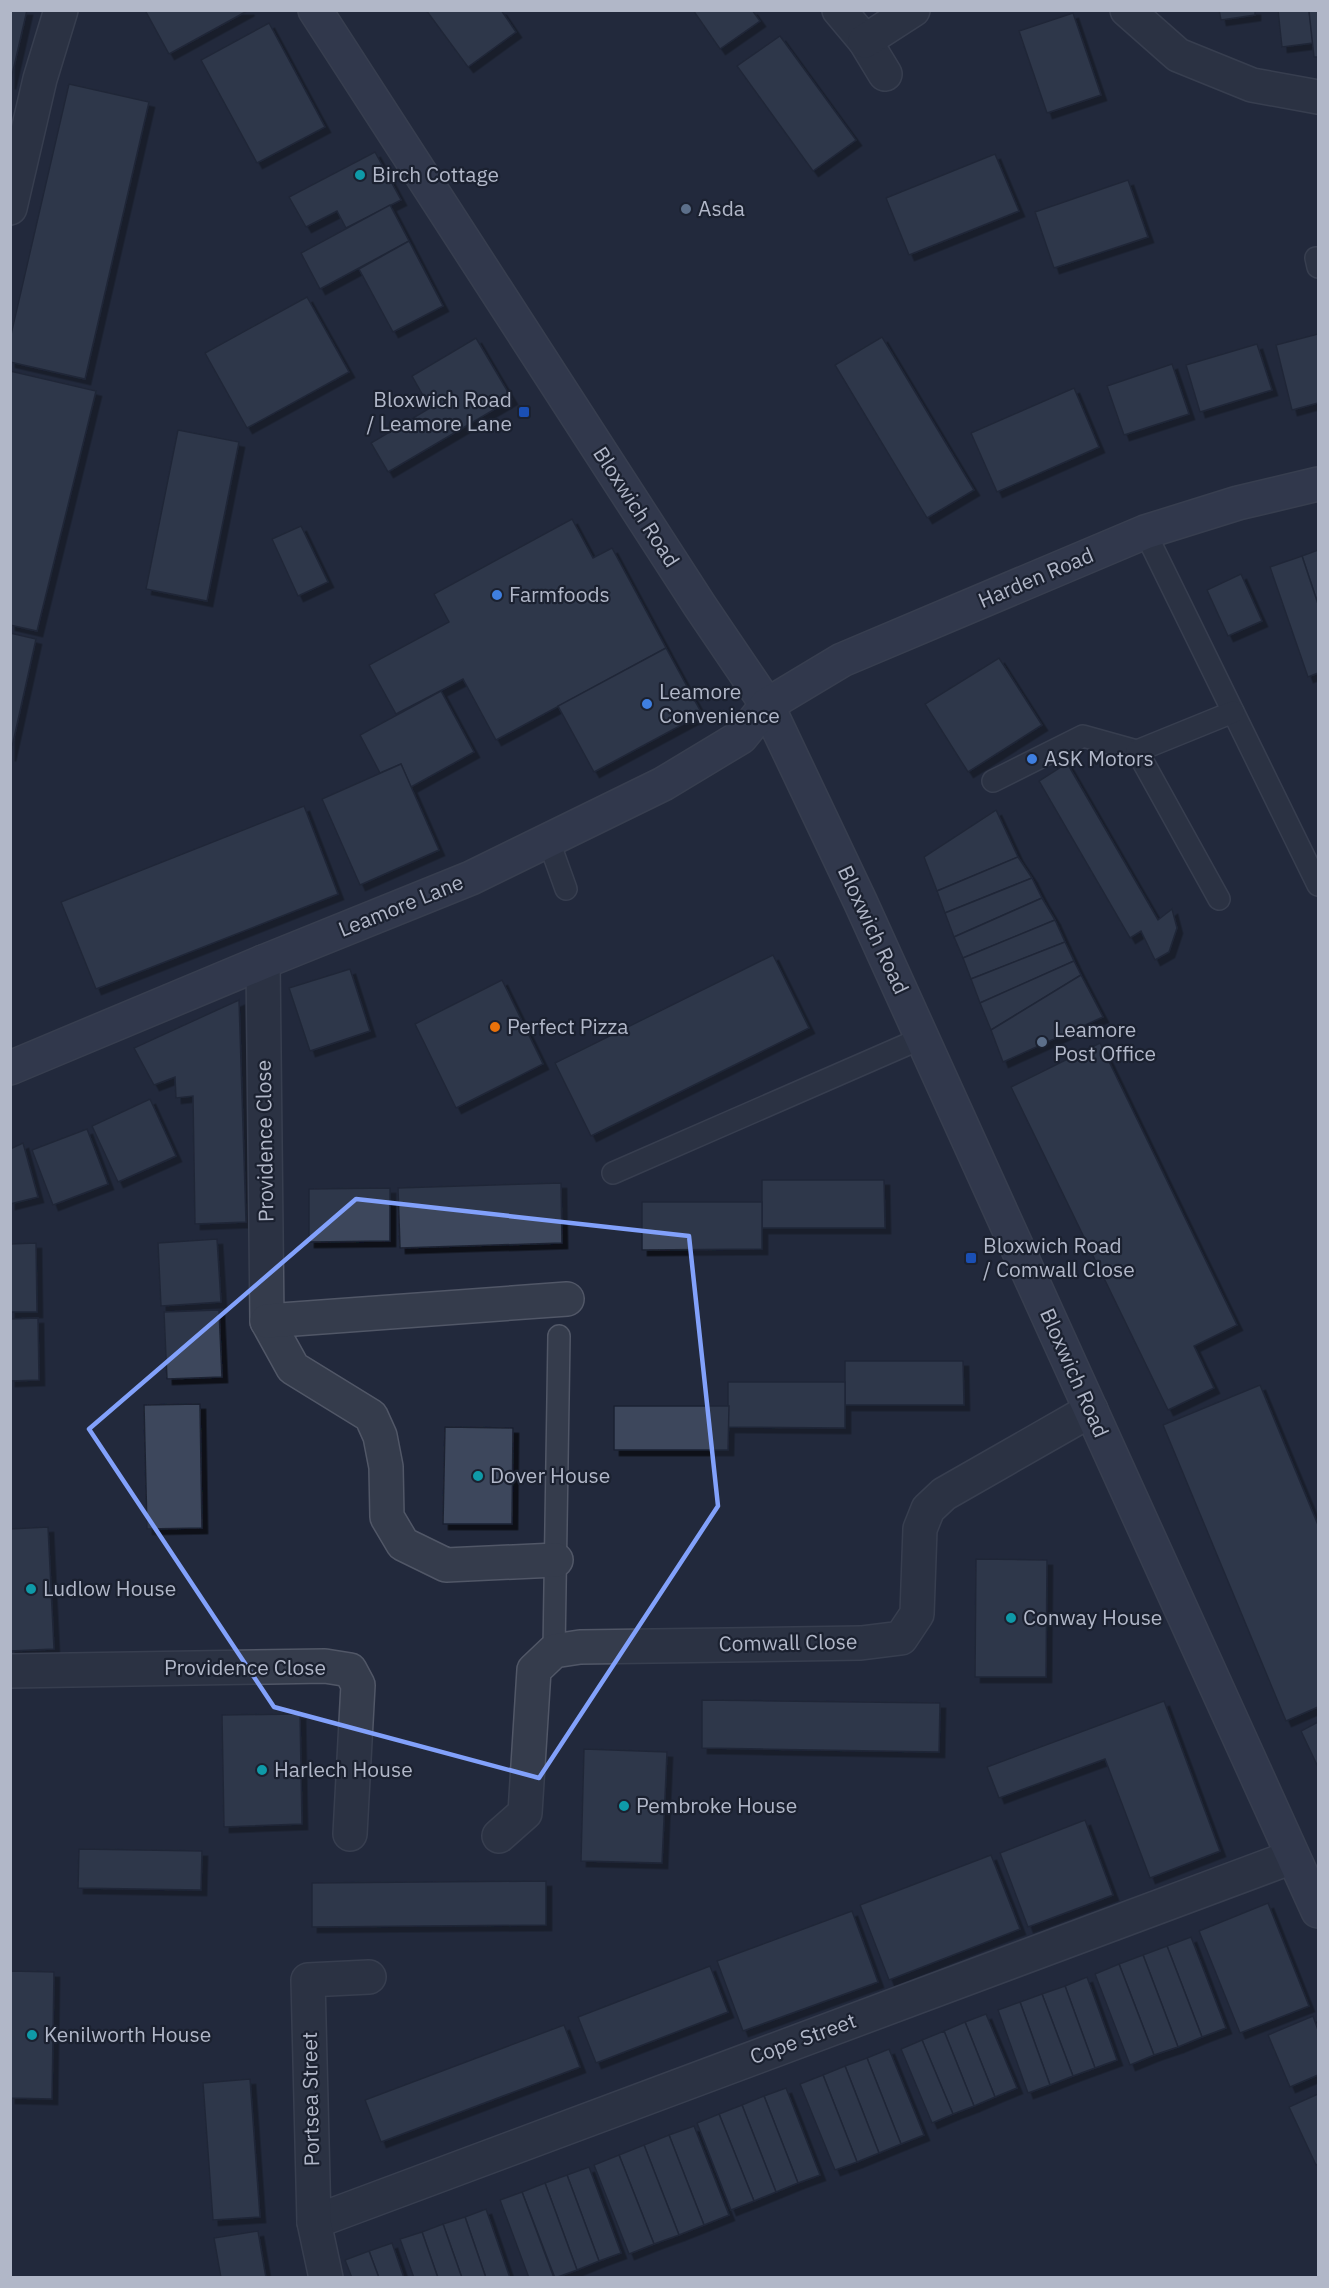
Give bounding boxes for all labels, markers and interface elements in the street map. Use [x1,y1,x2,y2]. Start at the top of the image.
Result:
place label: Birch Cottage [372,160,499,188]
marker: Birch Cottage [353,168,367,182]
place label: Asda [698,194,745,222]
marker: Asda [679,202,693,216]
place label: Bloxwich Road / Leamore Lane [367,385,512,437]
marker: Bloxwich Road / Leamore Lane [517,405,531,419]
street label: Bloxwich Road [587,441,686,572]
street label: Harden Road [974,540,1097,614]
place label: Farmfoods [509,580,610,608]
marker: Farmfoods [490,588,504,602]
place label: Leamore Convenience [659,677,780,729]
marker: Leamore Convenience [640,697,654,711]
place label: ASK Motors [1044,744,1154,772]
marker: ASK Motors [1025,752,1039,766]
street label: Bloxwich Road [832,861,916,998]
street label: Leamore Lane [334,867,467,943]
place label: Perfect Pizza [507,1012,628,1040]
place label: Leamore Post Office [1054,1015,1156,1067]
marker: Perfect Pizza [488,1020,502,1034]
marker: Leamore Post Office [1035,1035,1049,1049]
street label: Providence Close [249,1060,279,1222]
place label: Bloxwich Road / Comwall Close [983,1231,1135,1283]
marker: Bloxwich Road / Comwall Close [964,1251,978,1265]
street label: Bloxwich Road [1034,1304,1116,1442]
place label: Dover House [490,1461,610,1489]
marker: Dover House [471,1469,485,1483]
place label: Ludlow House [43,1574,176,1602]
marker: Ludlow House [24,1582,38,1596]
place label: Conway House [1023,1603,1162,1631]
marker: Conway House [1004,1611,1018,1625]
street label: Comwall Close [718,1627,858,1657]
street label: Providence Close [164,1653,326,1681]
place label: Harlech House [274,1755,413,1783]
marker: Harlech House [255,1763,269,1777]
place label: Pembroke House [636,1791,797,1819]
marker: Pembroke House [617,1799,631,1813]
street label: Cope Street [746,2006,860,2070]
place label: Kenilworth House [44,2020,211,2048]
marker: Kenilworth House [25,2028,39,2042]
street label: Portsea Street [295,2031,325,2167]

